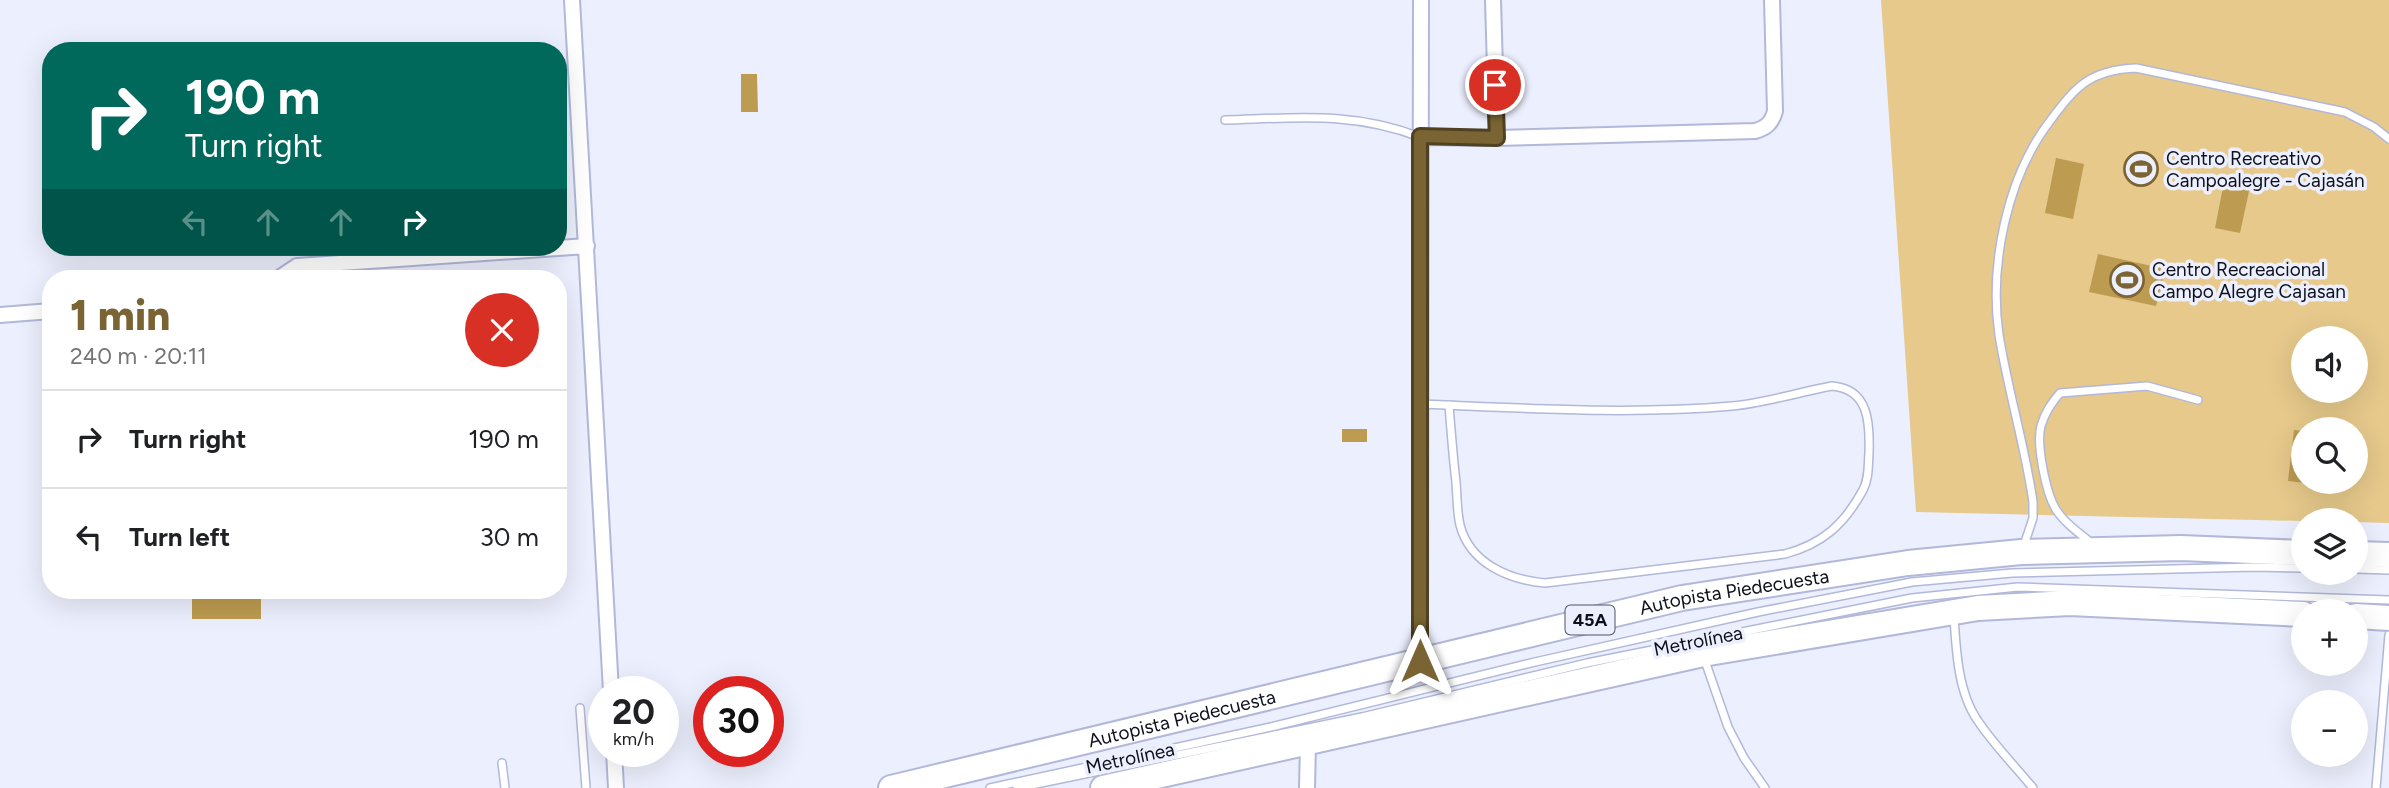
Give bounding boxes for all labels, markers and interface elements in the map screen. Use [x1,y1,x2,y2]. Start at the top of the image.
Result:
pin [1465,55,1525,115]
icon: arrive [1476,66,1514,104]
text: 190 m [185,67,320,126]
icon: right [70,70,161,161]
text: Turn right [185,127,323,165]
place label: Centro Recreativo Campoalegre - Cajasán [2166,147,2365,192]
sports icon: Centro Recreativo Campoalegre - Cajasán [2122,150,2160,188]
icon: left [176,203,214,241]
icon: ahead [249,203,287,241]
icon: ahead [322,203,360,241]
icon: right [395,203,433,241]
place label: Centro Recreacional Campo Alegre Cajasan [2152,258,2346,303]
sports icon: Centro Recreacional Campo Alegre Cajasan [2108,261,2146,299]
text: 1 min [70,290,170,341]
button: close [465,293,539,367]
map controls [2291,326,2368,767]
button: sound [2291,326,2368,403]
text: 240 m · 20:11 [70,342,207,370]
button: search [2291,417,2368,494]
icon: right [70,420,108,458]
text: Turn right [129,423,246,455]
text: 190 m [468,423,539,455]
button: layers [2291,508,2368,585]
icon: left [70,518,108,556]
text: Turn left [129,521,230,553]
text: 30 m [480,521,539,553]
street label: Autopista Piedecuesta [1637,564,1831,619]
button: + [2291,599,2368,676]
road number: 45A [1566,606,1614,634]
street label: Metrolínea [1651,621,1745,661]
position arrow [1383,624,1457,698]
speed limit sign: 30 [693,676,784,767]
street label: Autopista Piedecuesta [1086,685,1278,752]
button: − [2291,690,2368,767]
text: 20 [612,691,655,733]
text: km/h [613,728,654,750]
street label: Metrolínea [1083,737,1177,779]

